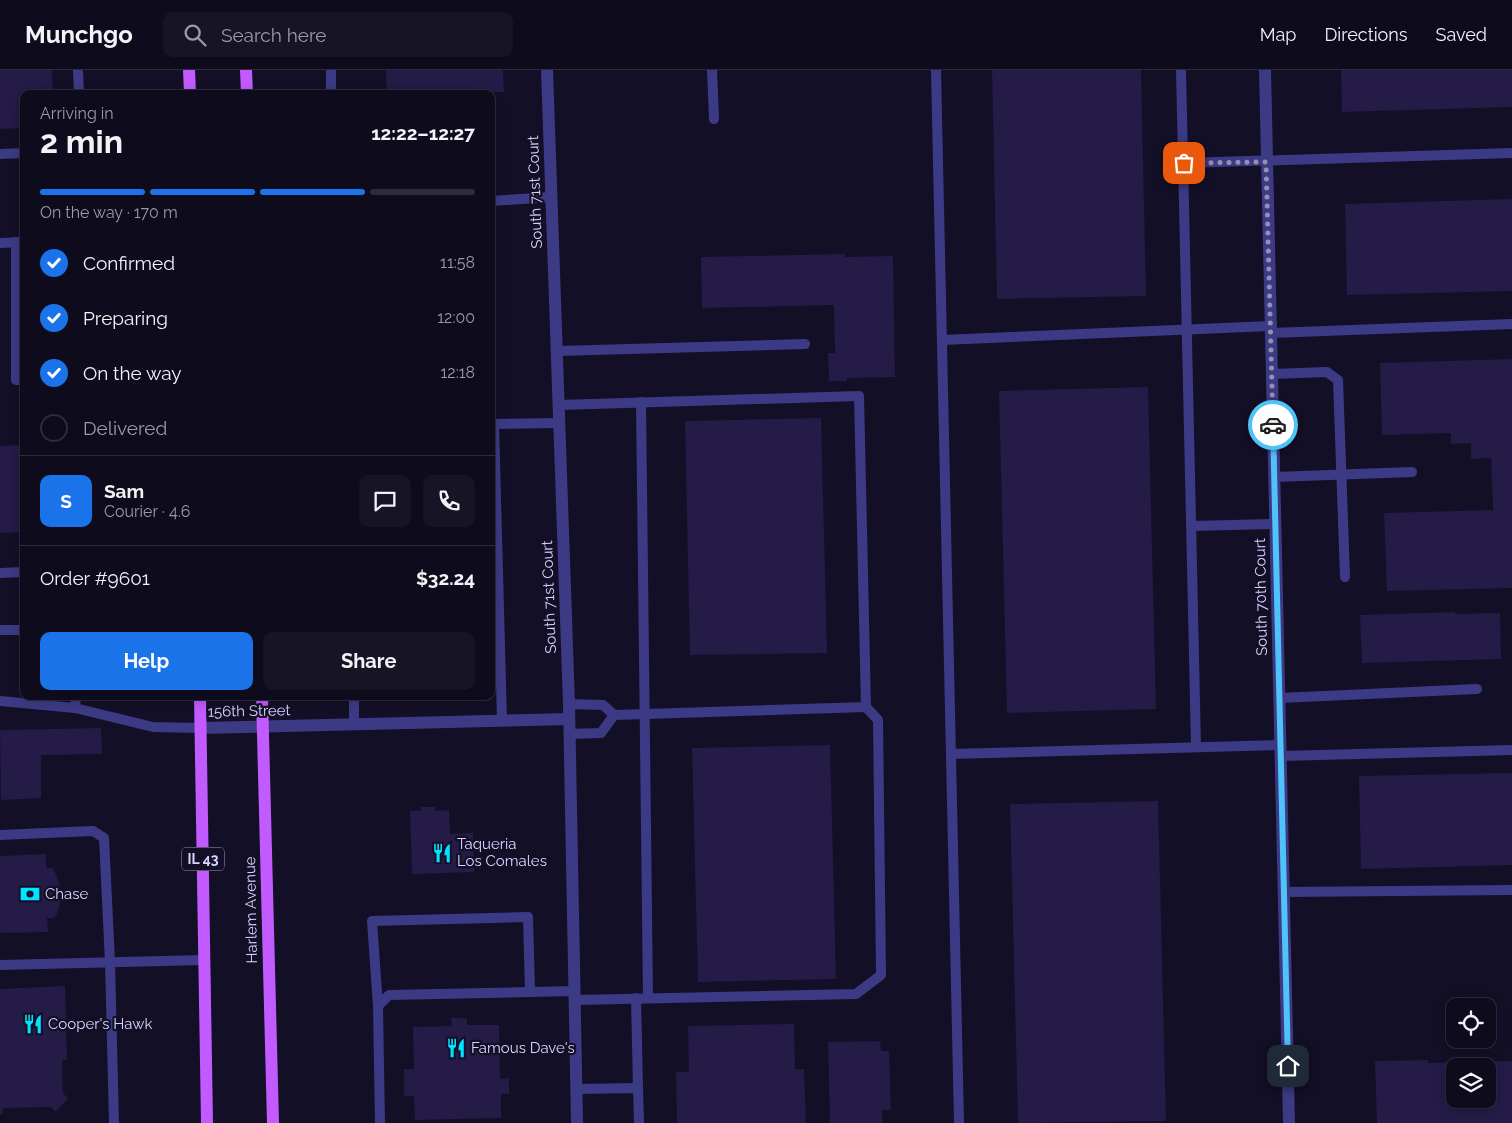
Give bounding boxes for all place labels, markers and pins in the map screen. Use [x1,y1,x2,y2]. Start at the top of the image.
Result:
pin [1163,142,1205,184]
place label: Taqueria Los Comales [457,835,547,870]
restaurant icon: Taqueria Los Comales [431,842,453,864]
bank icon: Chase [19,883,41,905]
place label: Chase [45,885,88,903]
restaurant icon: Cooper's Hawk [22,1013,44,1035]
place label: Cooper's Hawk [48,1015,152,1033]
restaurant icon: Famous Dave's [445,1037,467,1059]
place label: Famous Dave's [471,1039,575,1057]
pin [1267,1045,1309,1087]

